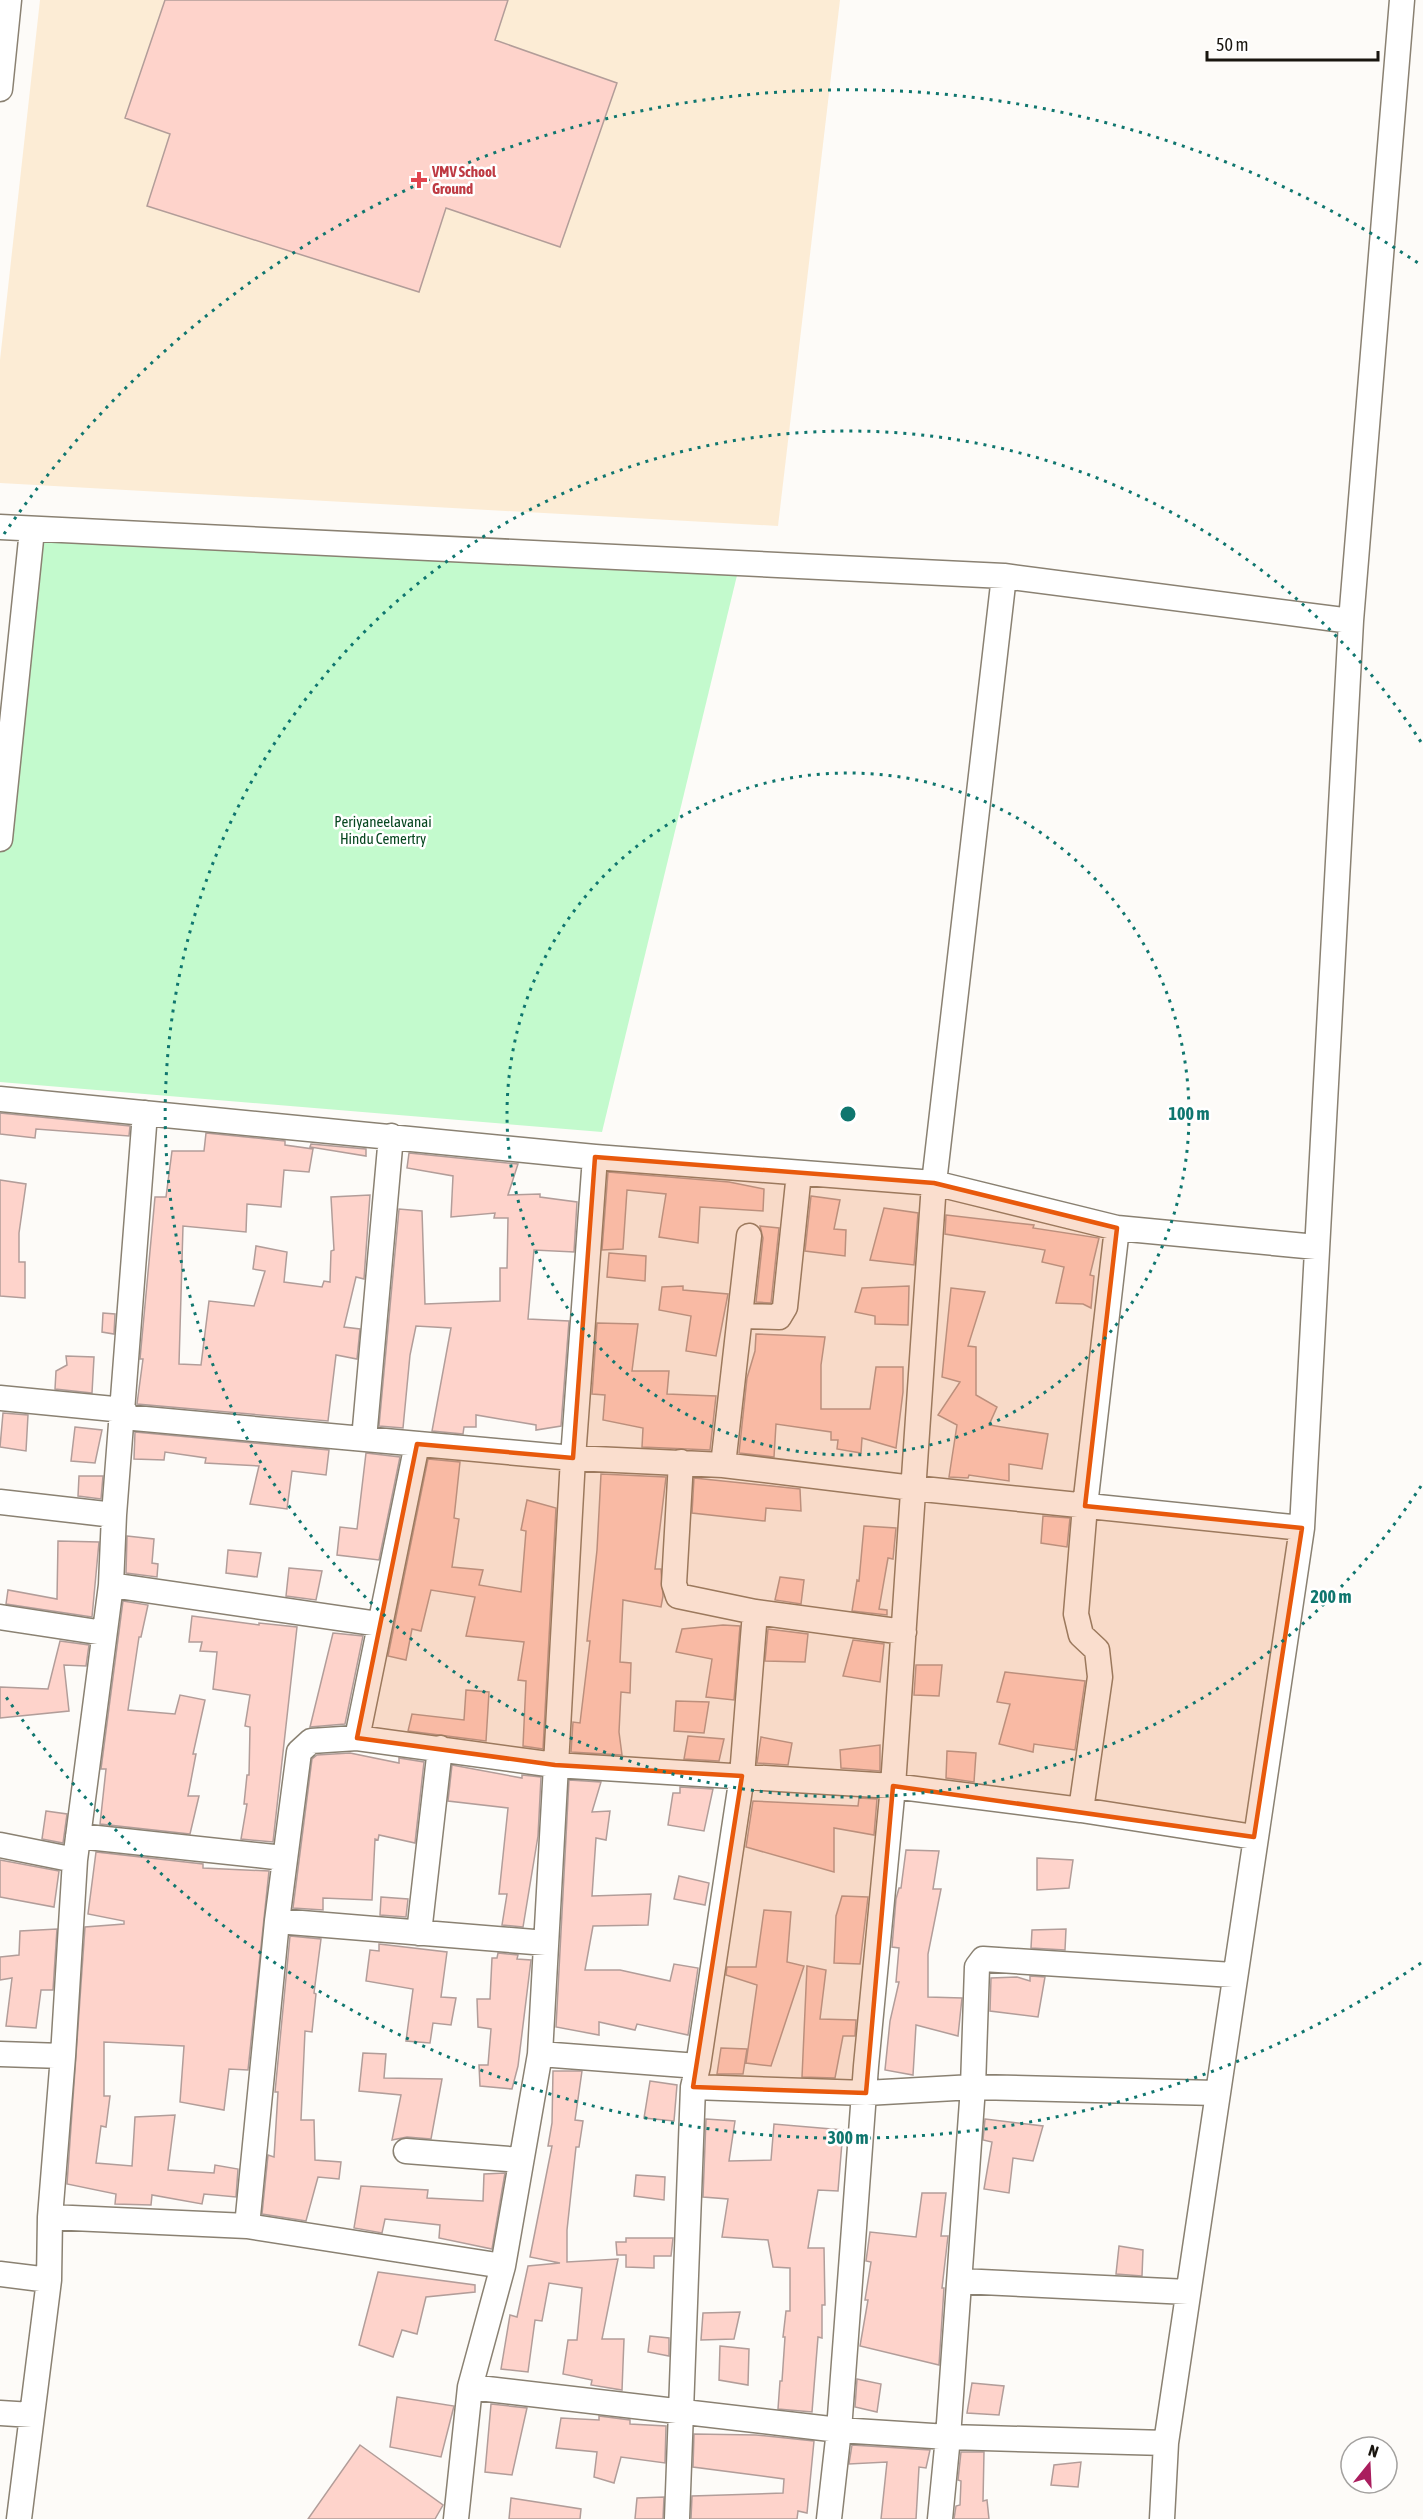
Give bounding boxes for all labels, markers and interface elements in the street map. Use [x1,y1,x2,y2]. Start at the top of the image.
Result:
scale bar [1207,24,1378,62]
text: 50 m [1216,34,1248,55]
place label: VMV School Ground [431,163,497,197]
marker: VMV School Ground [410,171,428,189]
park label: Periyaneelavanai Hindu Cemertry [334,813,432,847]
text: 100 m [1169,1103,1209,1124]
centre of rings [838,1104,858,1124]
text: 200 m [1311,1586,1351,1607]
text: 300 m [828,2127,868,2148]
north arrow [1339,2435,1399,2495]
text: N [1366,2441,1381,2461]

